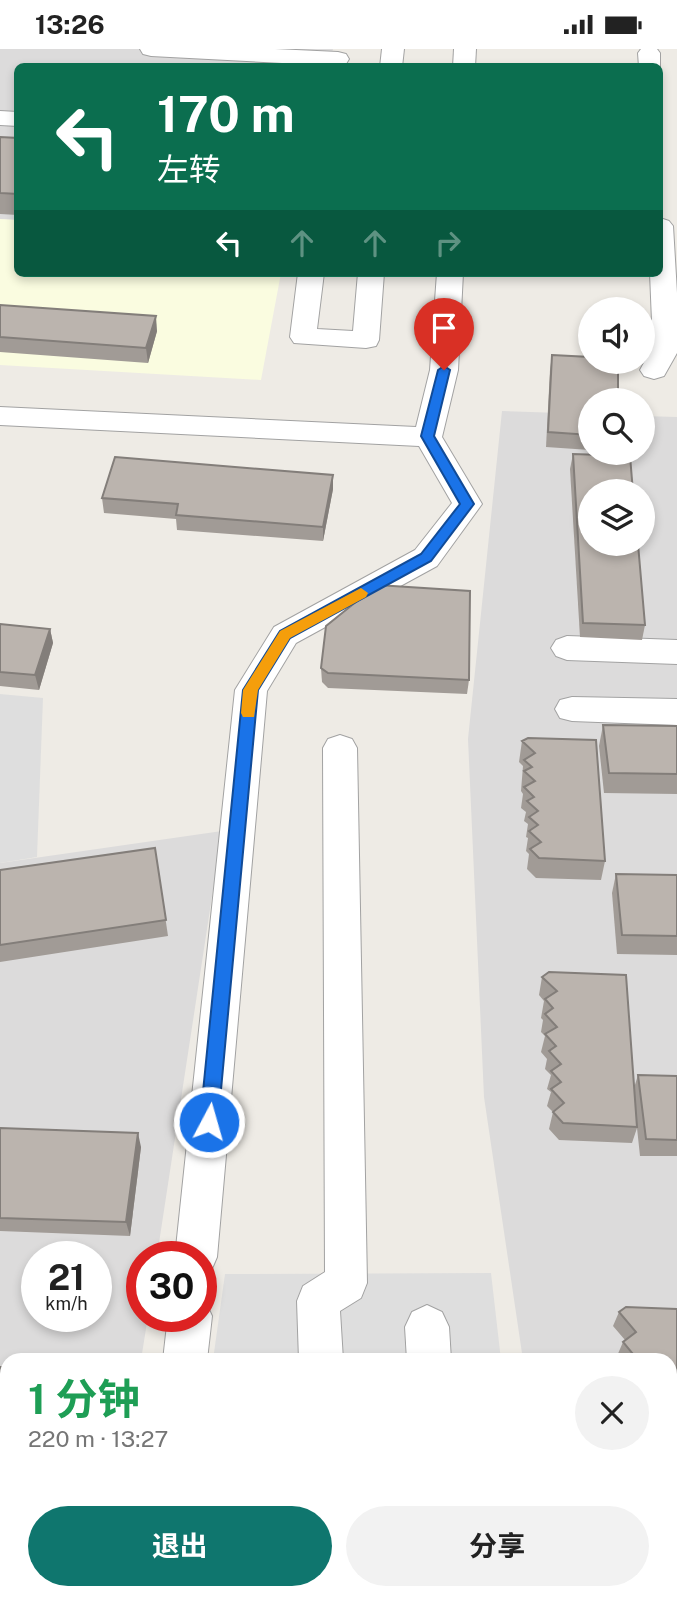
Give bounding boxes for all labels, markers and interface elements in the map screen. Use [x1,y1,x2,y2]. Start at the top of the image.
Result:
text: 13:26 [35,9,105,40]
text: 170 m [157,85,295,143]
icon: left [42,91,133,182]
text: 左转 [157,151,221,188]
icon: left [210,224,248,262]
icon: ahead [283,224,321,262]
icon: ahead [356,224,394,262]
icon: right [429,224,467,262]
map controls [578,297,655,556]
button: sound [578,297,655,374]
pin [414,298,474,370]
icon: arrive [425,309,463,347]
button: search [578,388,655,465]
button: layers [578,479,655,556]
position arrow [172,1085,246,1159]
speed limit sign: 30 [126,1241,217,1332]
text: 21 [48,1257,85,1298]
text: km/h [45,1293,88,1314]
text: 1 分钟 [28,1374,139,1423]
button: close [575,1376,649,1450]
text: 220 m · 13:27 [28,1425,168,1452]
button: 退出 [28,1506,332,1586]
button: 分享 [346,1506,649,1586]

